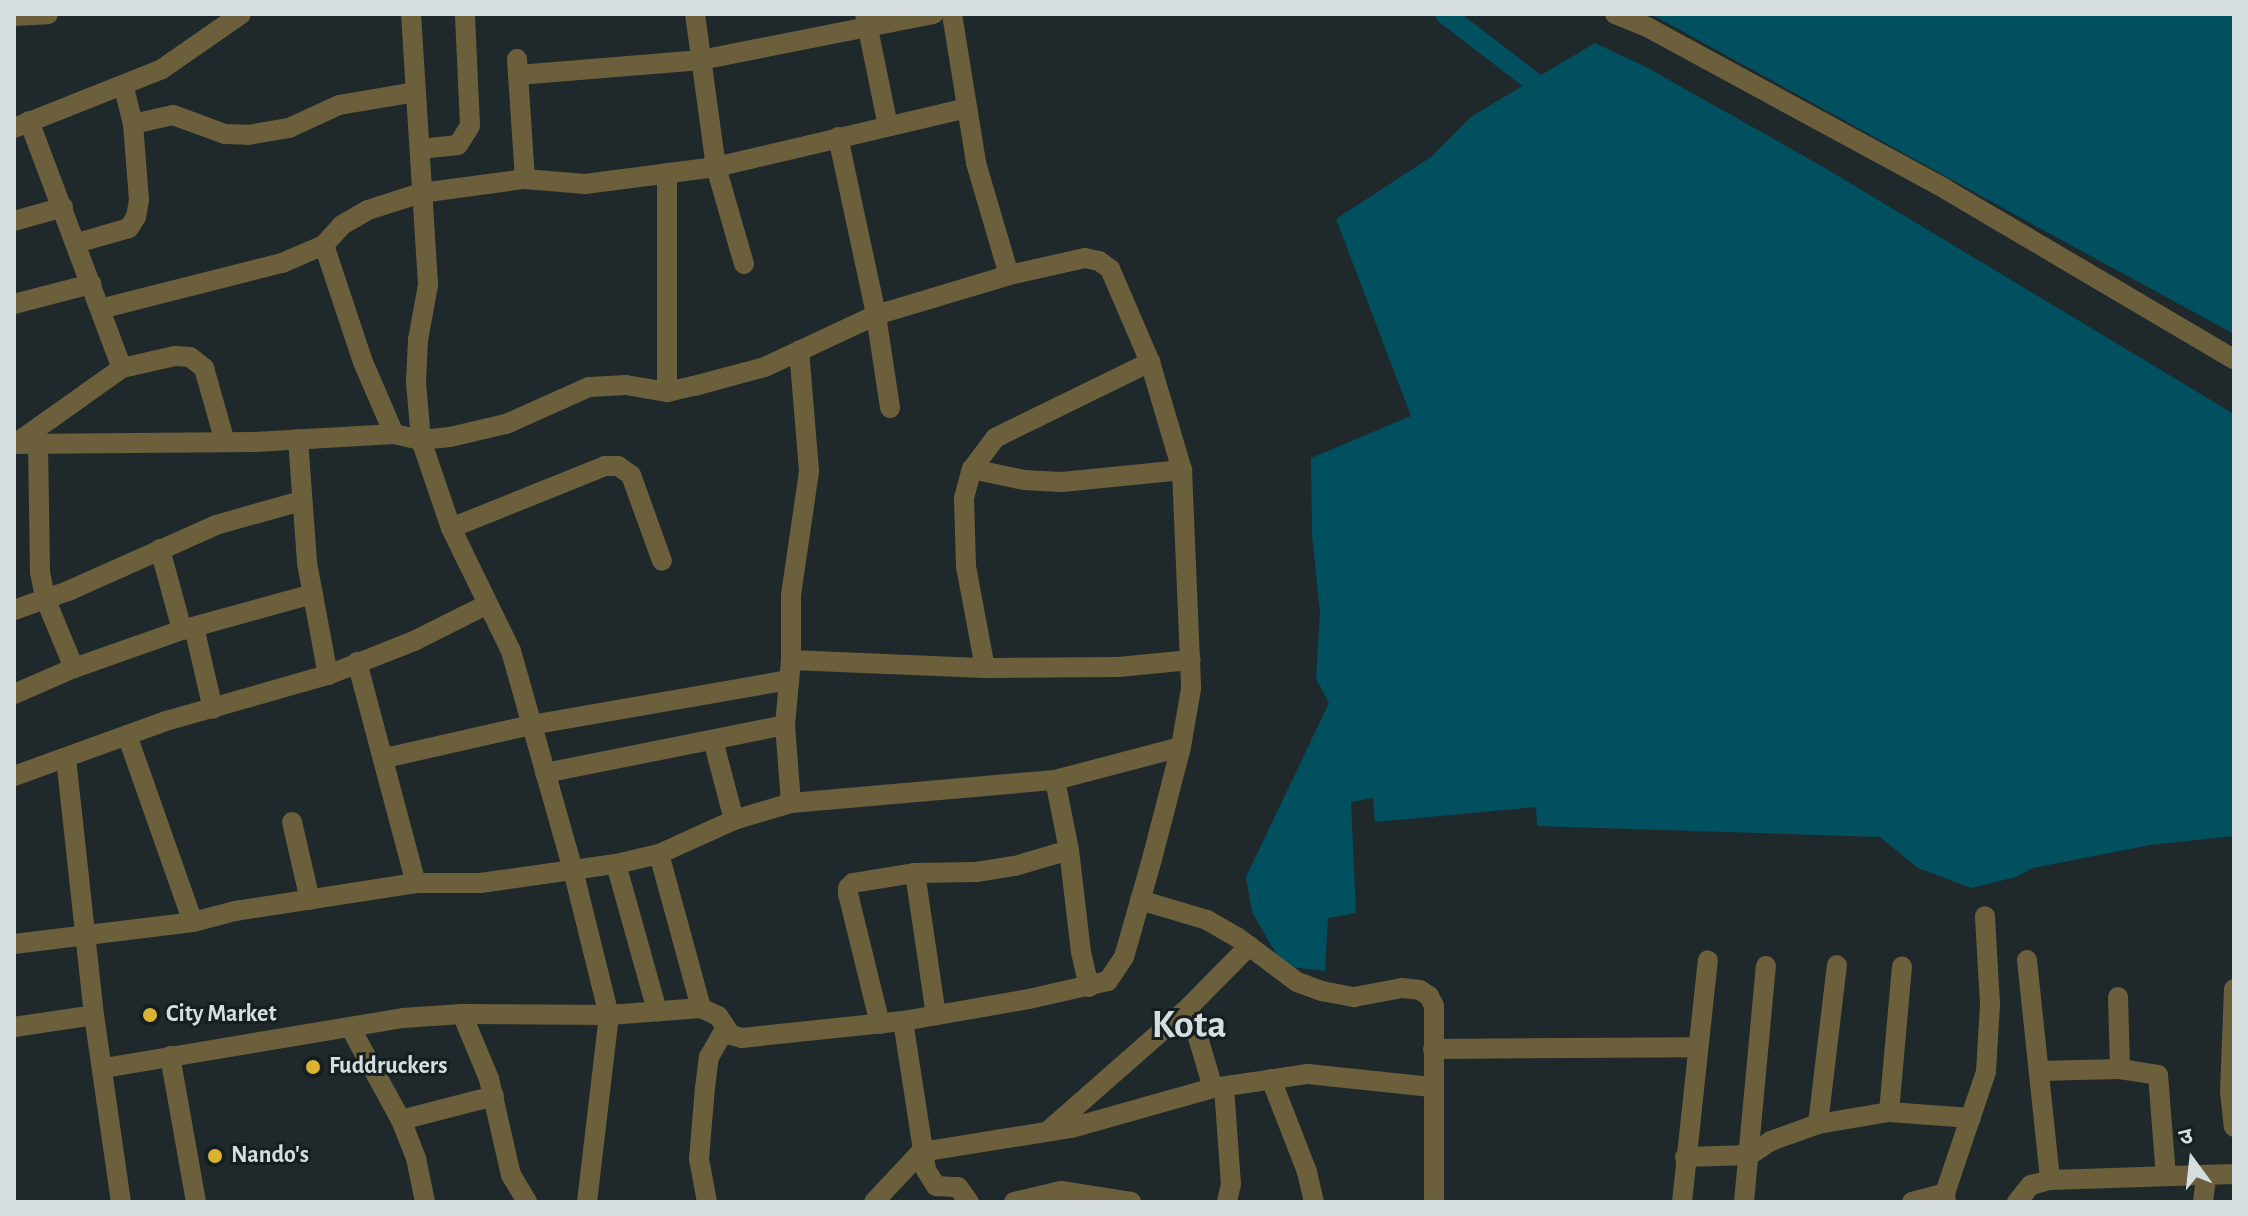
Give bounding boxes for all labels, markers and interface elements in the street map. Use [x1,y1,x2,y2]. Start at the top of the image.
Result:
place label: City Market [166,1001,276,1029]
district label: Kota [1152,1001,1226,1049]
marker: City Market [141,1006,159,1024]
place label: Fuddruckers [329,1053,447,1081]
marker: Fuddruckers [304,1058,322,1076]
north arrow [2152,1120,2232,1200]
text: उ [2177,1125,2195,1149]
place label: Nando's [231,1142,309,1170]
marker: Nando's [206,1147,224,1165]

